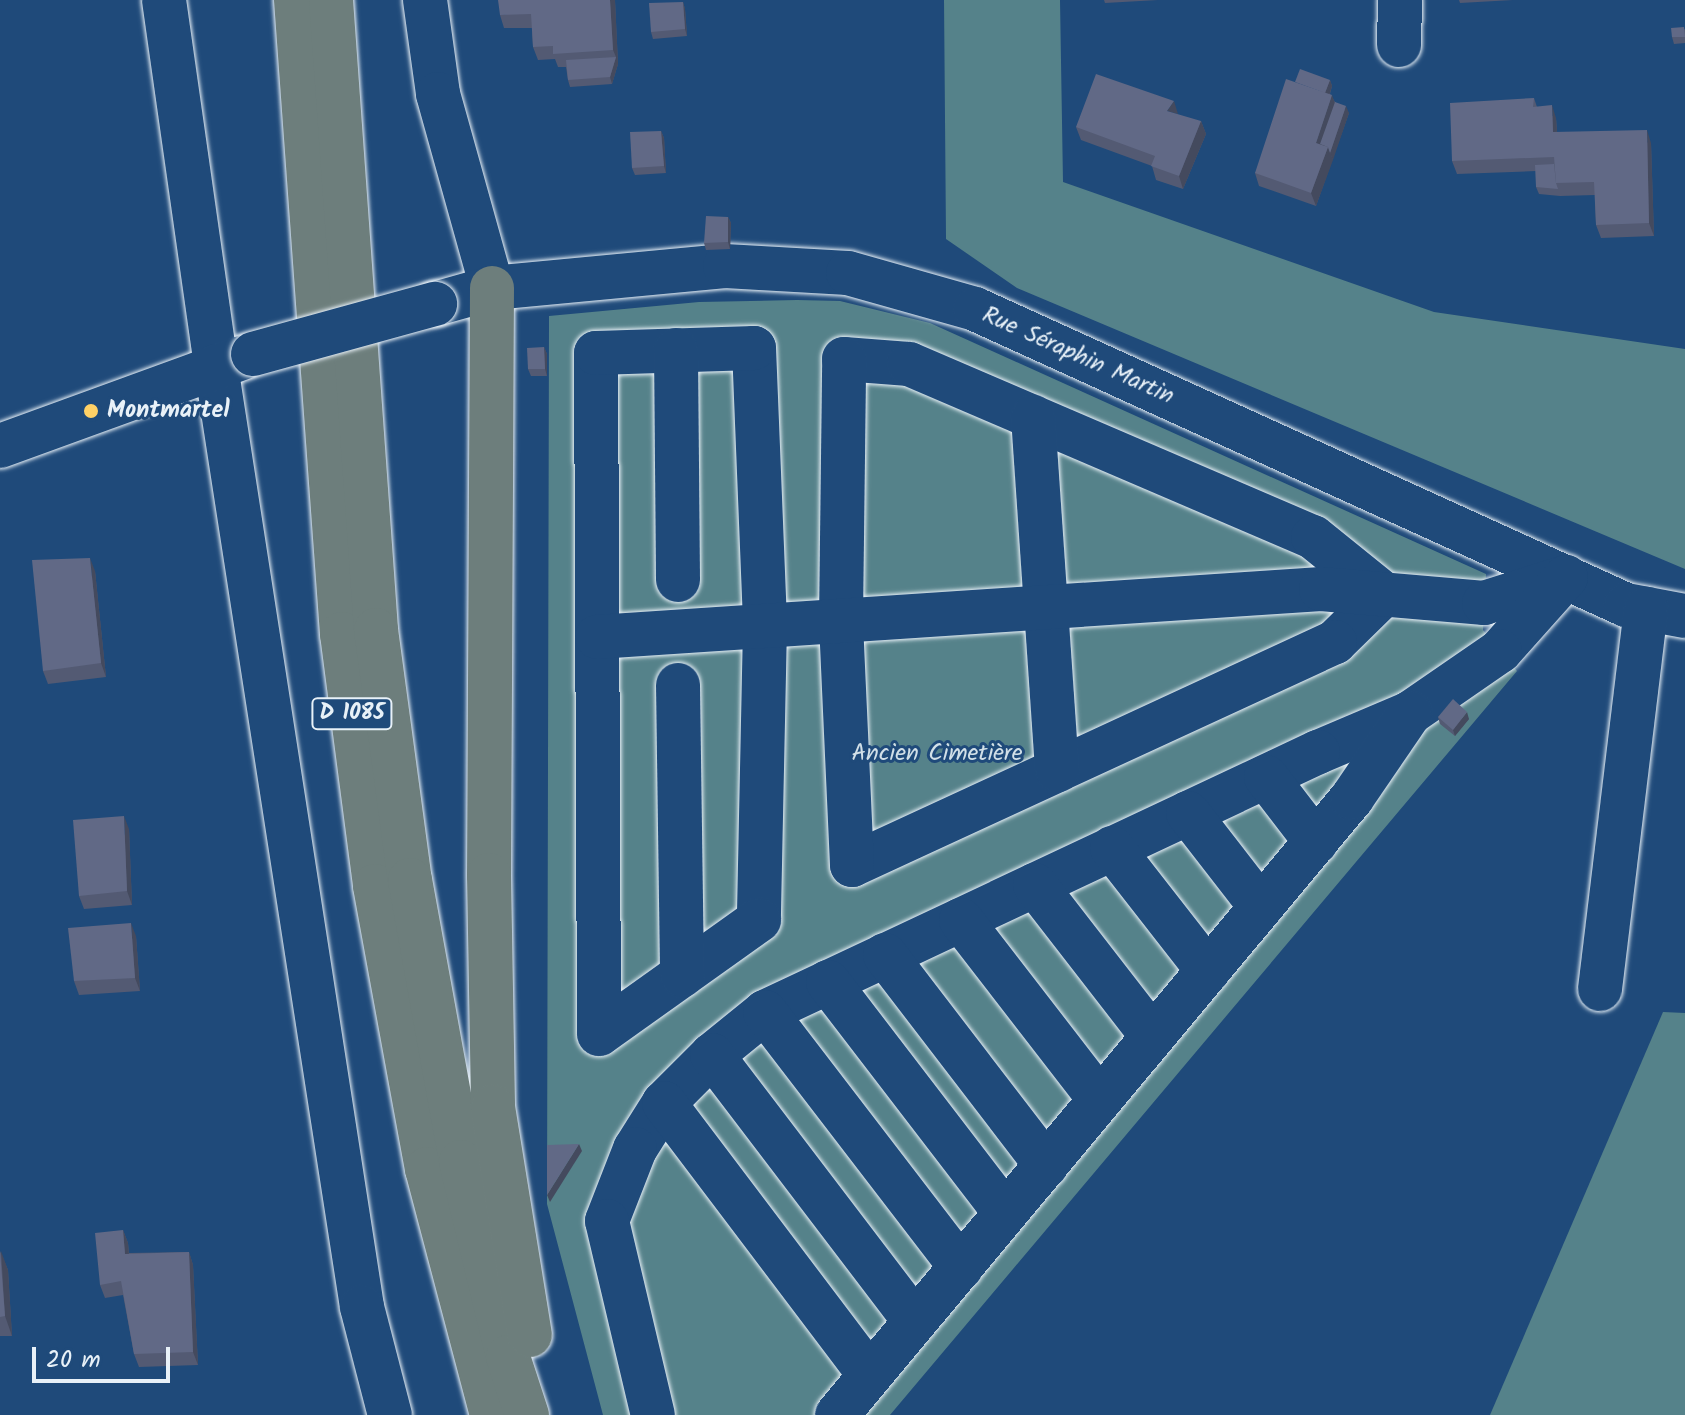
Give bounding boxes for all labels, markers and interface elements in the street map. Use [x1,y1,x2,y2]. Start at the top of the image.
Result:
street label: Rue Séraphin Martin [978,301,1178,411]
place label: Montmartel [107,397,230,425]
marker: Montmartel [82,402,100,420]
road number: D 1085 [310,696,394,732]
park label: Ancien Cimetière [851,740,1023,768]
scale bar [36,1331,174,1381]
text: 20 m [46,1341,101,1380]

